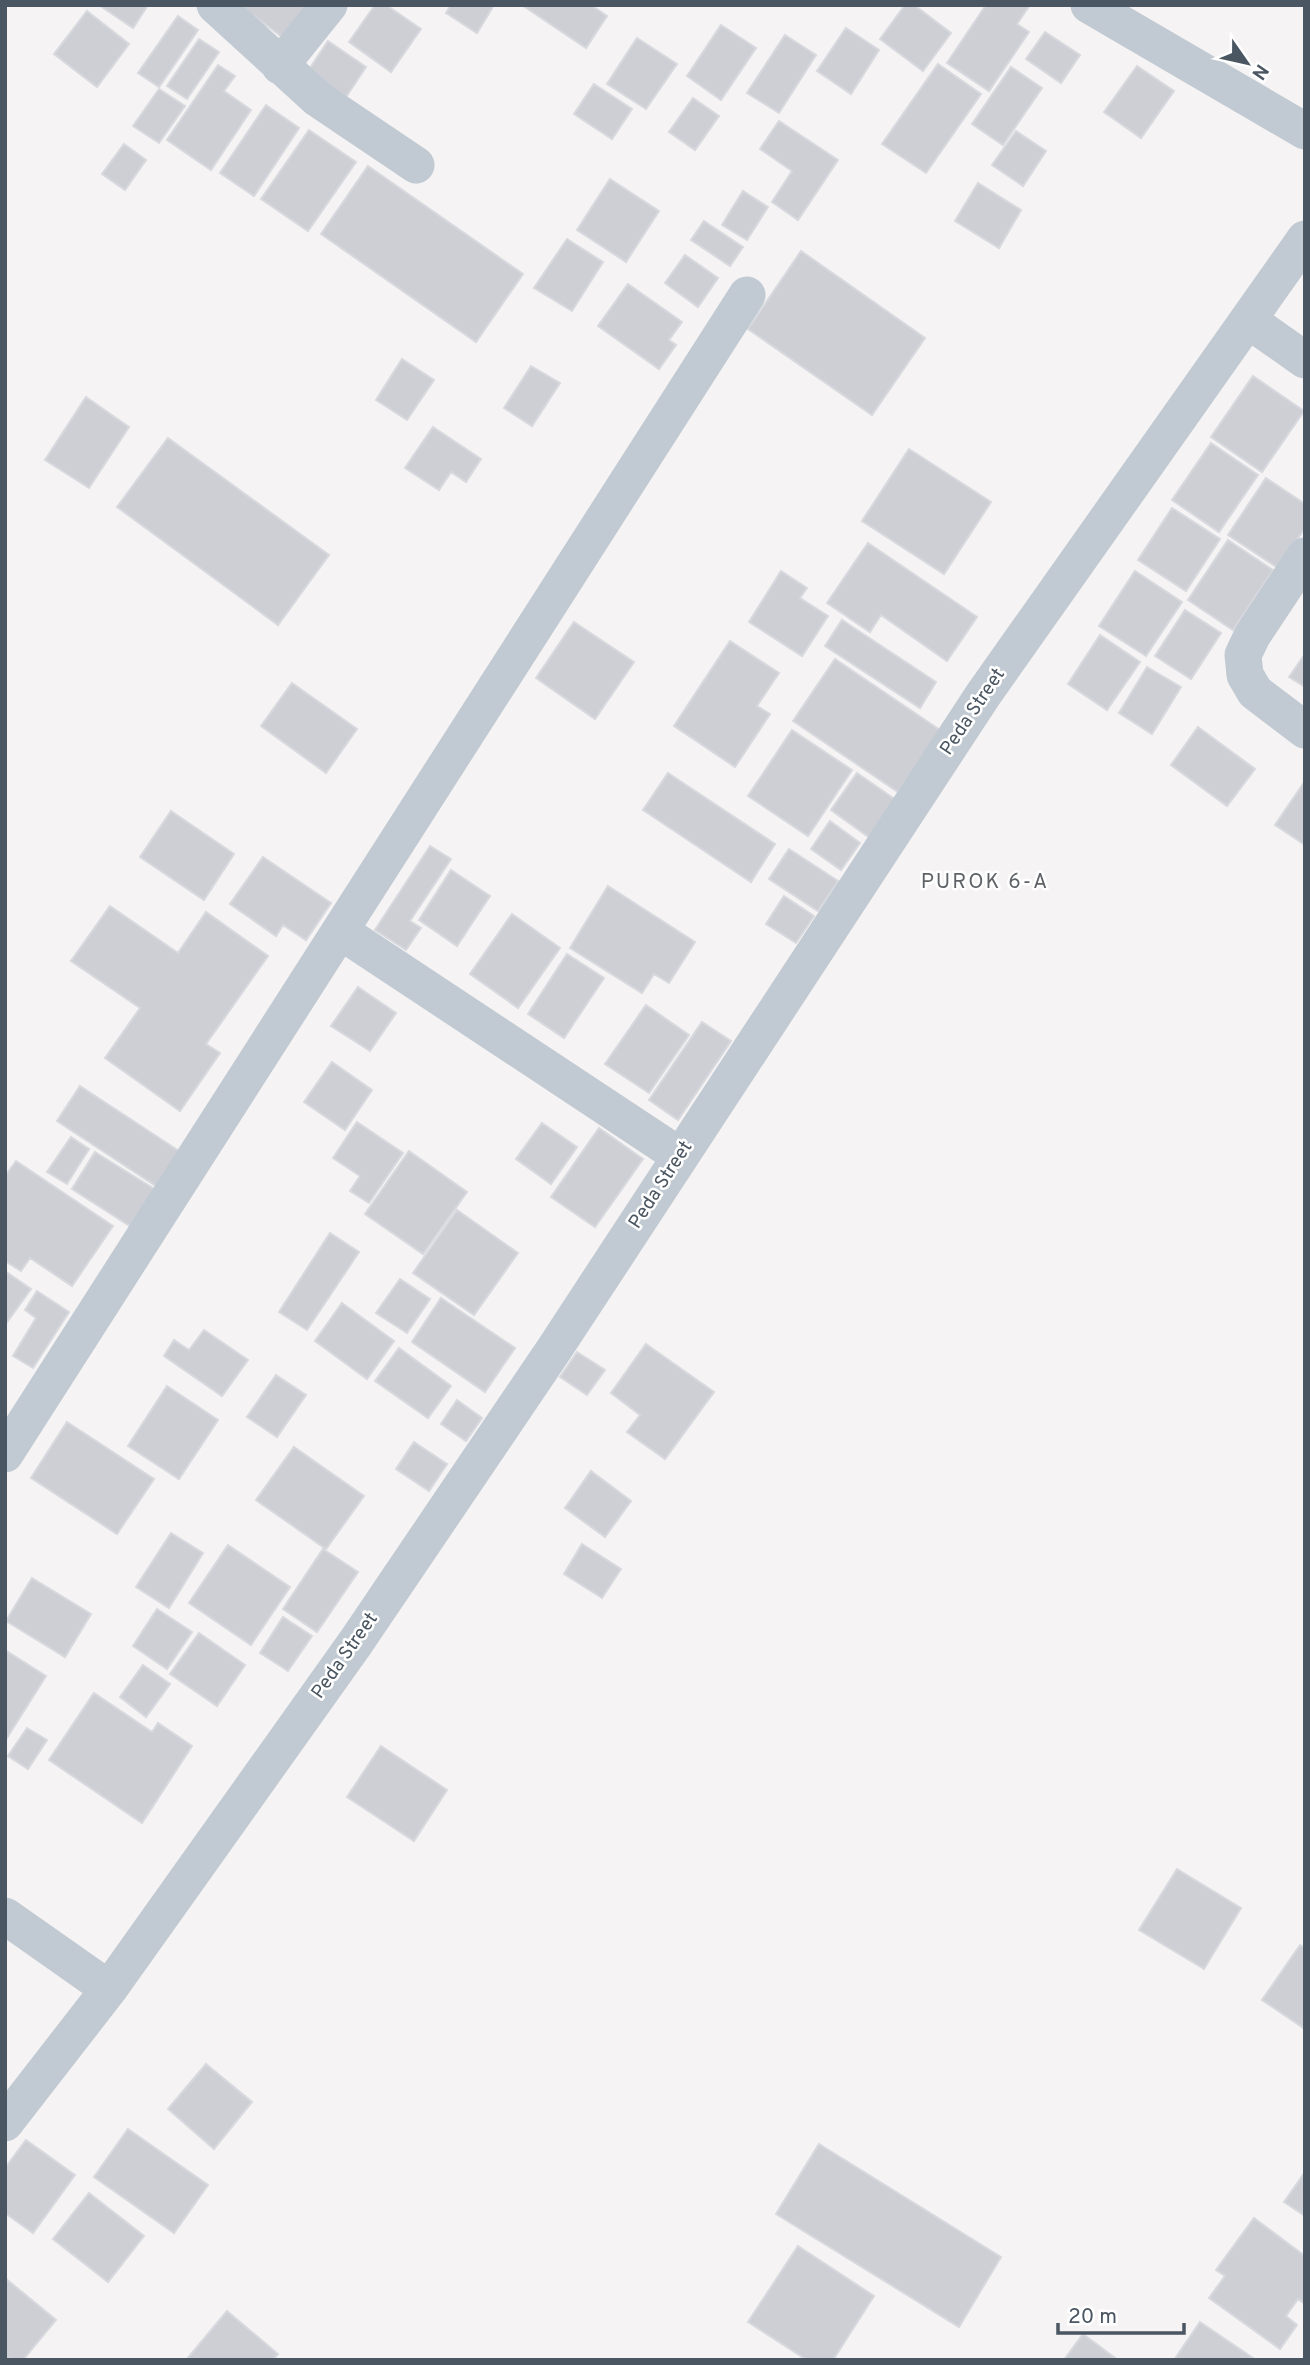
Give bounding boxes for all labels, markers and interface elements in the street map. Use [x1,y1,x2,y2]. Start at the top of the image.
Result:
north arrow [1212,28,1282,98]
text: N [1246,59,1273,84]
street label: Peda Street [935,664,1011,760]
district label: PUROK 6-A [921,869,1049,896]
street label: Peda Street [624,1137,698,1233]
street label: Peda Street [306,1608,384,1704]
scale bar [1058,2292,1184,2336]
text: 20 m [1068,2304,1117,2331]

